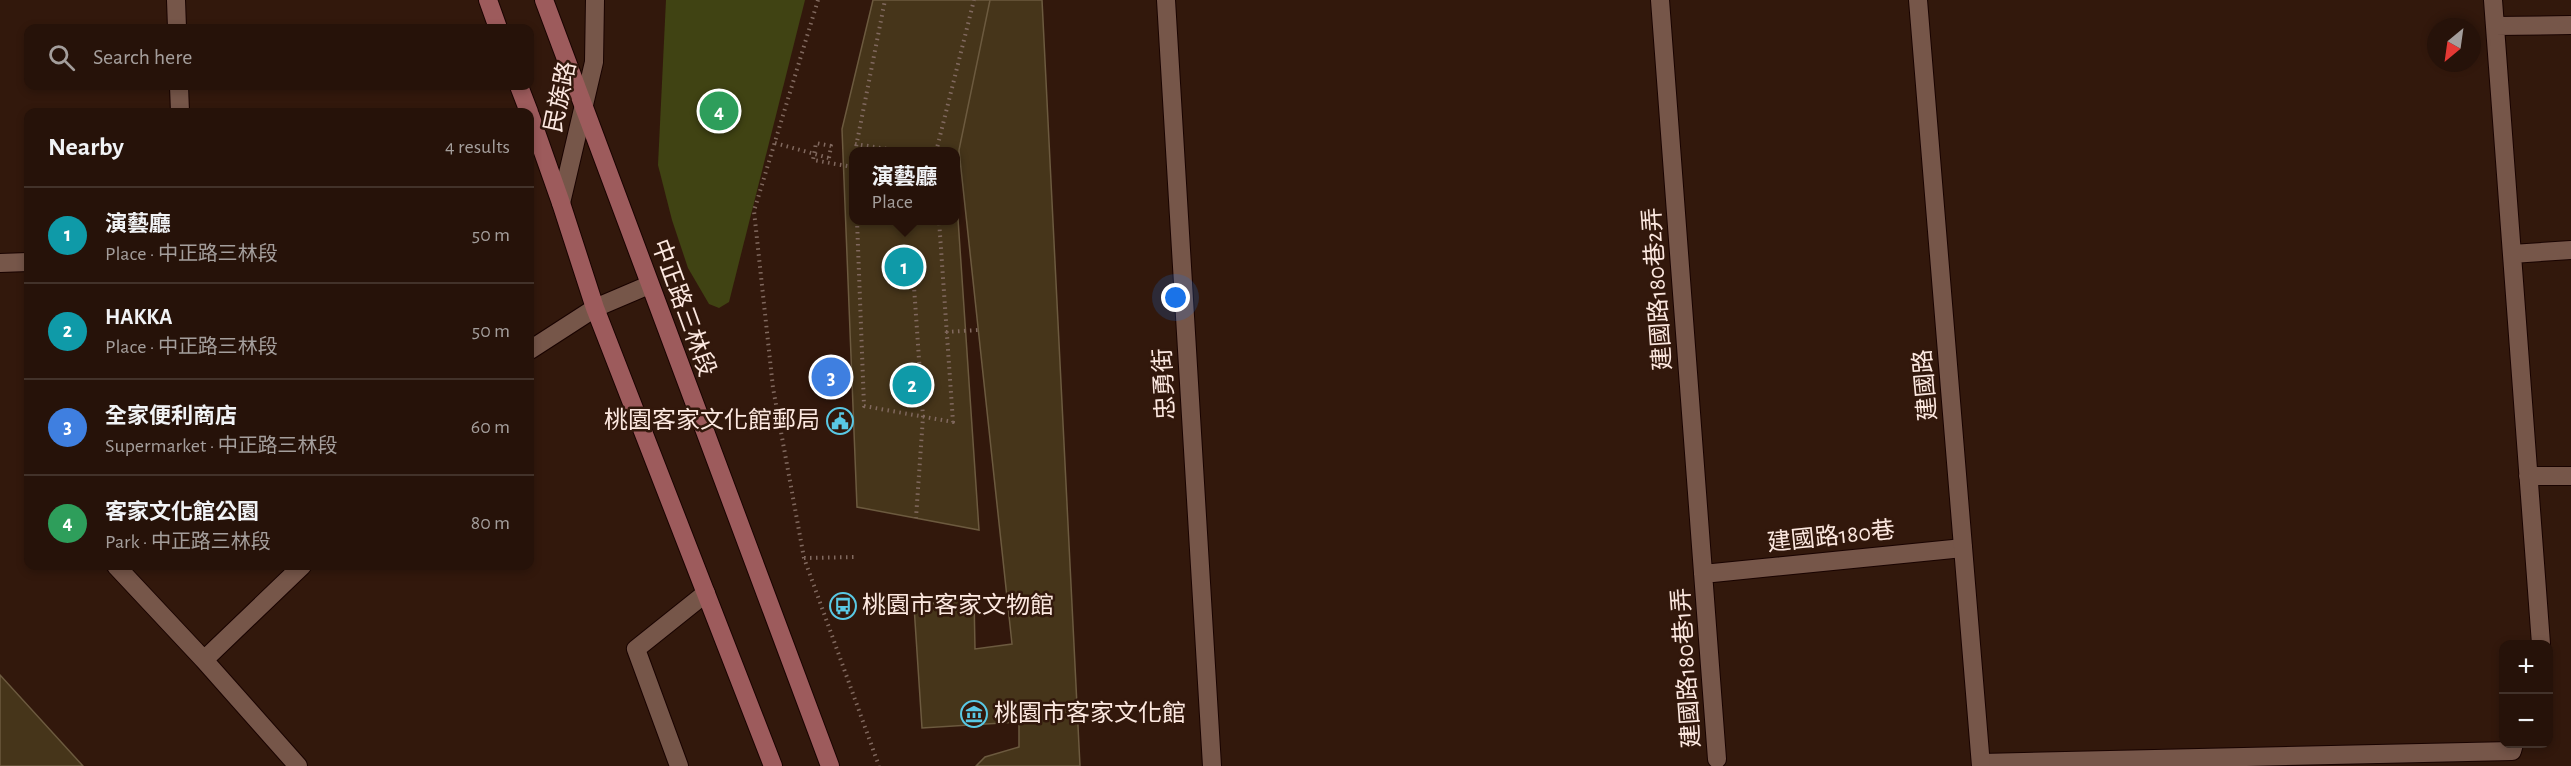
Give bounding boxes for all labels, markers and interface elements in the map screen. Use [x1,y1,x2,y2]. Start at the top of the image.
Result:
north arrow [2427,18,2481,72]
search box [24,24,534,90]
icon: search [45,41,78,74]
text: Search here [93,46,192,68]
street label: 民族路 [540,59,580,135]
pin: 4 [700,88,738,134]
text: Nearby [48,134,124,160]
text: 4 results [445,137,510,157]
popup [849,147,960,225]
text: 演藝廳 [871,166,938,188]
text: Place [871,192,913,212]
street label: 建國路180巷2弄 [1638,207,1676,371]
text: 演藝廳 [105,213,171,235]
text: 1 [64,225,71,245]
text: 50 m [472,225,510,245]
street label: 中正路三林段 [647,236,721,380]
text: Place · 中正路三林段 [105,244,278,264]
pin: 1 [884,244,924,290]
your location [1161,283,1190,312]
text: HAKKA [105,306,172,328]
text: 2 [63,321,72,341]
text: 50 m [472,321,510,341]
text: Place · 中正路三林段 [105,337,278,357]
street label: 忠勇街 [1149,347,1179,421]
street label: 建國路 [1909,348,1941,422]
pin: 3 [812,354,850,400]
pin: 2 [892,362,932,408]
text: 全家便利商店 [105,405,237,427]
public building icon: 桃園客家文化館郵局 [825,406,855,436]
place label: 桃園客家文化館郵局 [604,407,820,433]
text: 3 [63,417,72,437]
text: 60 m [471,417,510,437]
text: Supermarket · 中正路三林段 [105,436,338,456]
text: 客家文化館公園 [105,501,259,523]
text: 4 [62,513,73,533]
text: 80 m [471,513,510,533]
street label: 建國路180巷 [1766,516,1896,556]
text: Park · 中正路三林段 [105,532,271,552]
street label: 建國路180巷1弄 [1667,587,1705,749]
bus stop icon: 桃園市客家文物館 [828,591,858,621]
place label: 桃園市客家文物館 [862,592,1054,618]
map controls [2499,640,2553,748]
button: + [2499,640,2553,694]
button: − [2499,694,2553,748]
museum icon: 桃園市客家文化館 [959,699,989,729]
place label: 桃園市客家文化館 [994,700,1186,726]

